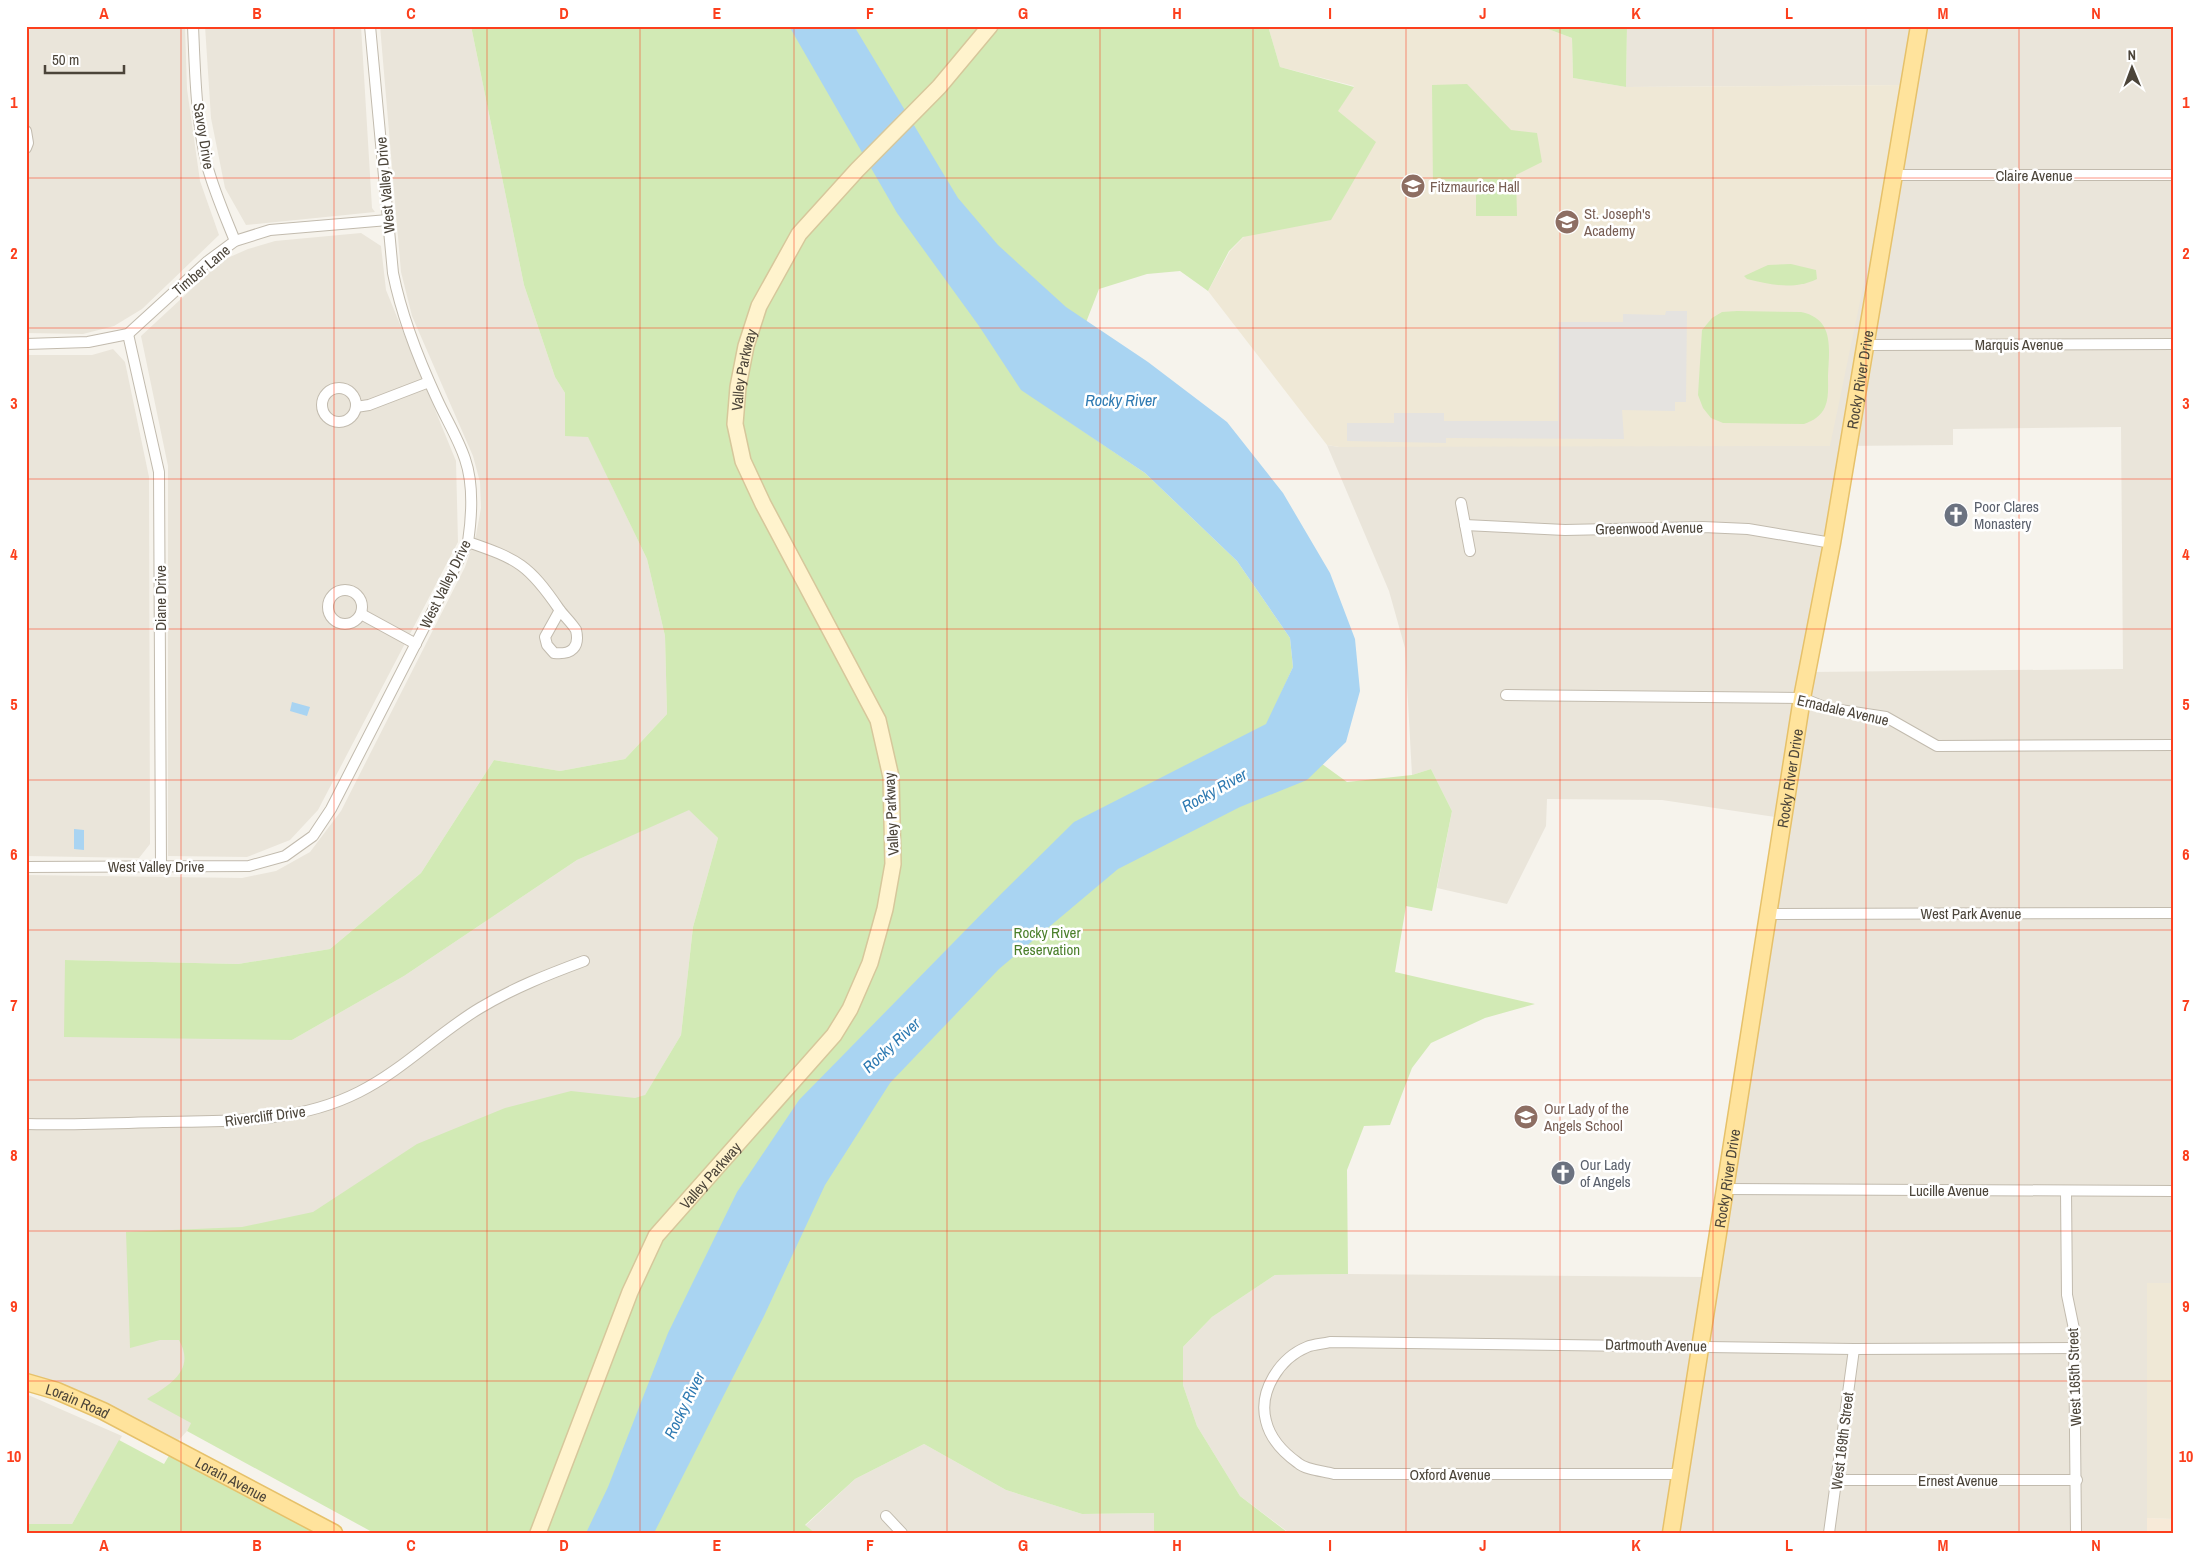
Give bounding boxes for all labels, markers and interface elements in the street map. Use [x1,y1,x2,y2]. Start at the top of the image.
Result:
text: A [99,2,109,24]
text: B [252,2,262,24]
text: C [406,2,416,24]
text: D [559,2,569,24]
text: E [713,2,722,24]
text: F [866,2,874,24]
text: G [1018,2,1028,24]
text: H [1172,2,1182,24]
text: I [1328,2,1332,24]
text: J [1479,2,1487,24]
text: K [1631,2,1641,24]
text: L [1785,2,1793,24]
text: M [1938,2,1949,24]
text: N [2091,2,2101,24]
scale bar [45,42,124,74]
north arrow [2108,42,2158,92]
text: N [2127,46,2136,64]
text: 50 m [52,49,79,70]
text: 1 [10,91,18,113]
text: 1 [2182,91,2190,113]
street label: Savoy Drive [188,101,220,171]
street label: West Valley Drive [370,136,400,234]
street label: Claire Avenue [1995,165,2073,186]
school or university icon: Fitzmaurice Hall [1400,173,1426,199]
place label: Fitzmaurice Hall [1430,176,1520,197]
place label: St. Joseph's Academy [1583,203,1651,241]
school or university icon: St. Joseph's Academy [1554,209,1580,235]
street label: Timber Lane [168,240,234,300]
text: 2 [10,242,18,264]
text: 2 [2182,242,2190,264]
street label: Valley Parkway [726,325,762,412]
street label: Rocky River Drive [1841,328,1878,430]
street label: Marquis Avenue [1975,334,2063,355]
water label: Rocky River [1085,389,1157,411]
text: 3 [10,392,18,414]
text: 3 [2182,392,2190,414]
place label: Poor Clares Monastery [1974,496,2039,534]
church icon: Poor Clares Monastery [1943,502,1969,528]
street label: Greenwood Avenue [1595,517,1703,539]
street label: West Valley Drive [414,536,476,632]
text: 4 [10,543,18,565]
text: 4 [2182,543,2190,565]
street label: Diane Drive [150,565,171,631]
street label: Ernadale Avenue [1795,689,1891,731]
text: 5 [10,693,18,715]
text: 5 [2182,693,2190,715]
street label: Rocky River Drive [1771,727,1808,829]
water label: Rocky River [1177,763,1251,817]
street label: Valley Parkway [878,771,904,856]
text: 6 [10,843,18,865]
text: 6 [2182,843,2190,865]
street label: West Valley Drive [108,856,204,877]
street label: West Park Avenue [1921,903,2022,924]
park label: Rocky River Reservation [1014,922,1080,960]
text: 7 [10,994,18,1016]
text: 7 [2182,994,2190,1016]
water label: Rocky River [857,1012,925,1077]
place label: Our Lady of the Angels School [1543,1098,1629,1136]
street label: Rivercliff Drive [223,1101,307,1131]
school or university icon: Our Lady of the Angels School [1513,1104,1539,1130]
street label: Rocky River Drive [1709,1127,1745,1229]
street label: Valley Parkway [674,1136,746,1213]
text: 8 [10,1144,18,1166]
text: 8 [2182,1144,2190,1166]
place label: Our Lady of Angels [1580,1154,1631,1192]
church icon: Our Lady of Angels [1550,1160,1576,1186]
street label: Lucille Avenue [1909,1180,1989,1201]
text: 9 [10,1295,18,1317]
text: 9 [2182,1295,2190,1317]
street label: West 165th Street [2062,1327,2086,1426]
street label: Dartmouth Avenue [1605,1334,1707,1356]
water label: Rocky River [658,1368,710,1442]
street label: Lorain Road [43,1378,114,1423]
street label: West 169th Street [1826,1390,1858,1491]
text: 10 [7,1445,21,1467]
text: 10 [2179,1445,2193,1467]
street label: Lorain Avenue [192,1451,272,1507]
street label: Oxford Avenue [1409,1464,1491,1485]
street label: Ernest Avenue [1918,1470,1998,1491]
text: A [99,1534,109,1556]
text: B [252,1534,262,1556]
text: C [406,1534,416,1556]
text: D [559,1534,569,1556]
text: E [713,1534,722,1556]
text: F [866,1534,874,1556]
text: G [1018,1534,1028,1556]
text: H [1172,1534,1182,1556]
text: I [1328,1534,1332,1556]
text: J [1479,1534,1487,1556]
text: K [1631,1534,1641,1556]
text: L [1785,1534,1793,1556]
text: M [1938,1534,1949,1556]
text: N [2091,1534,2101,1556]

